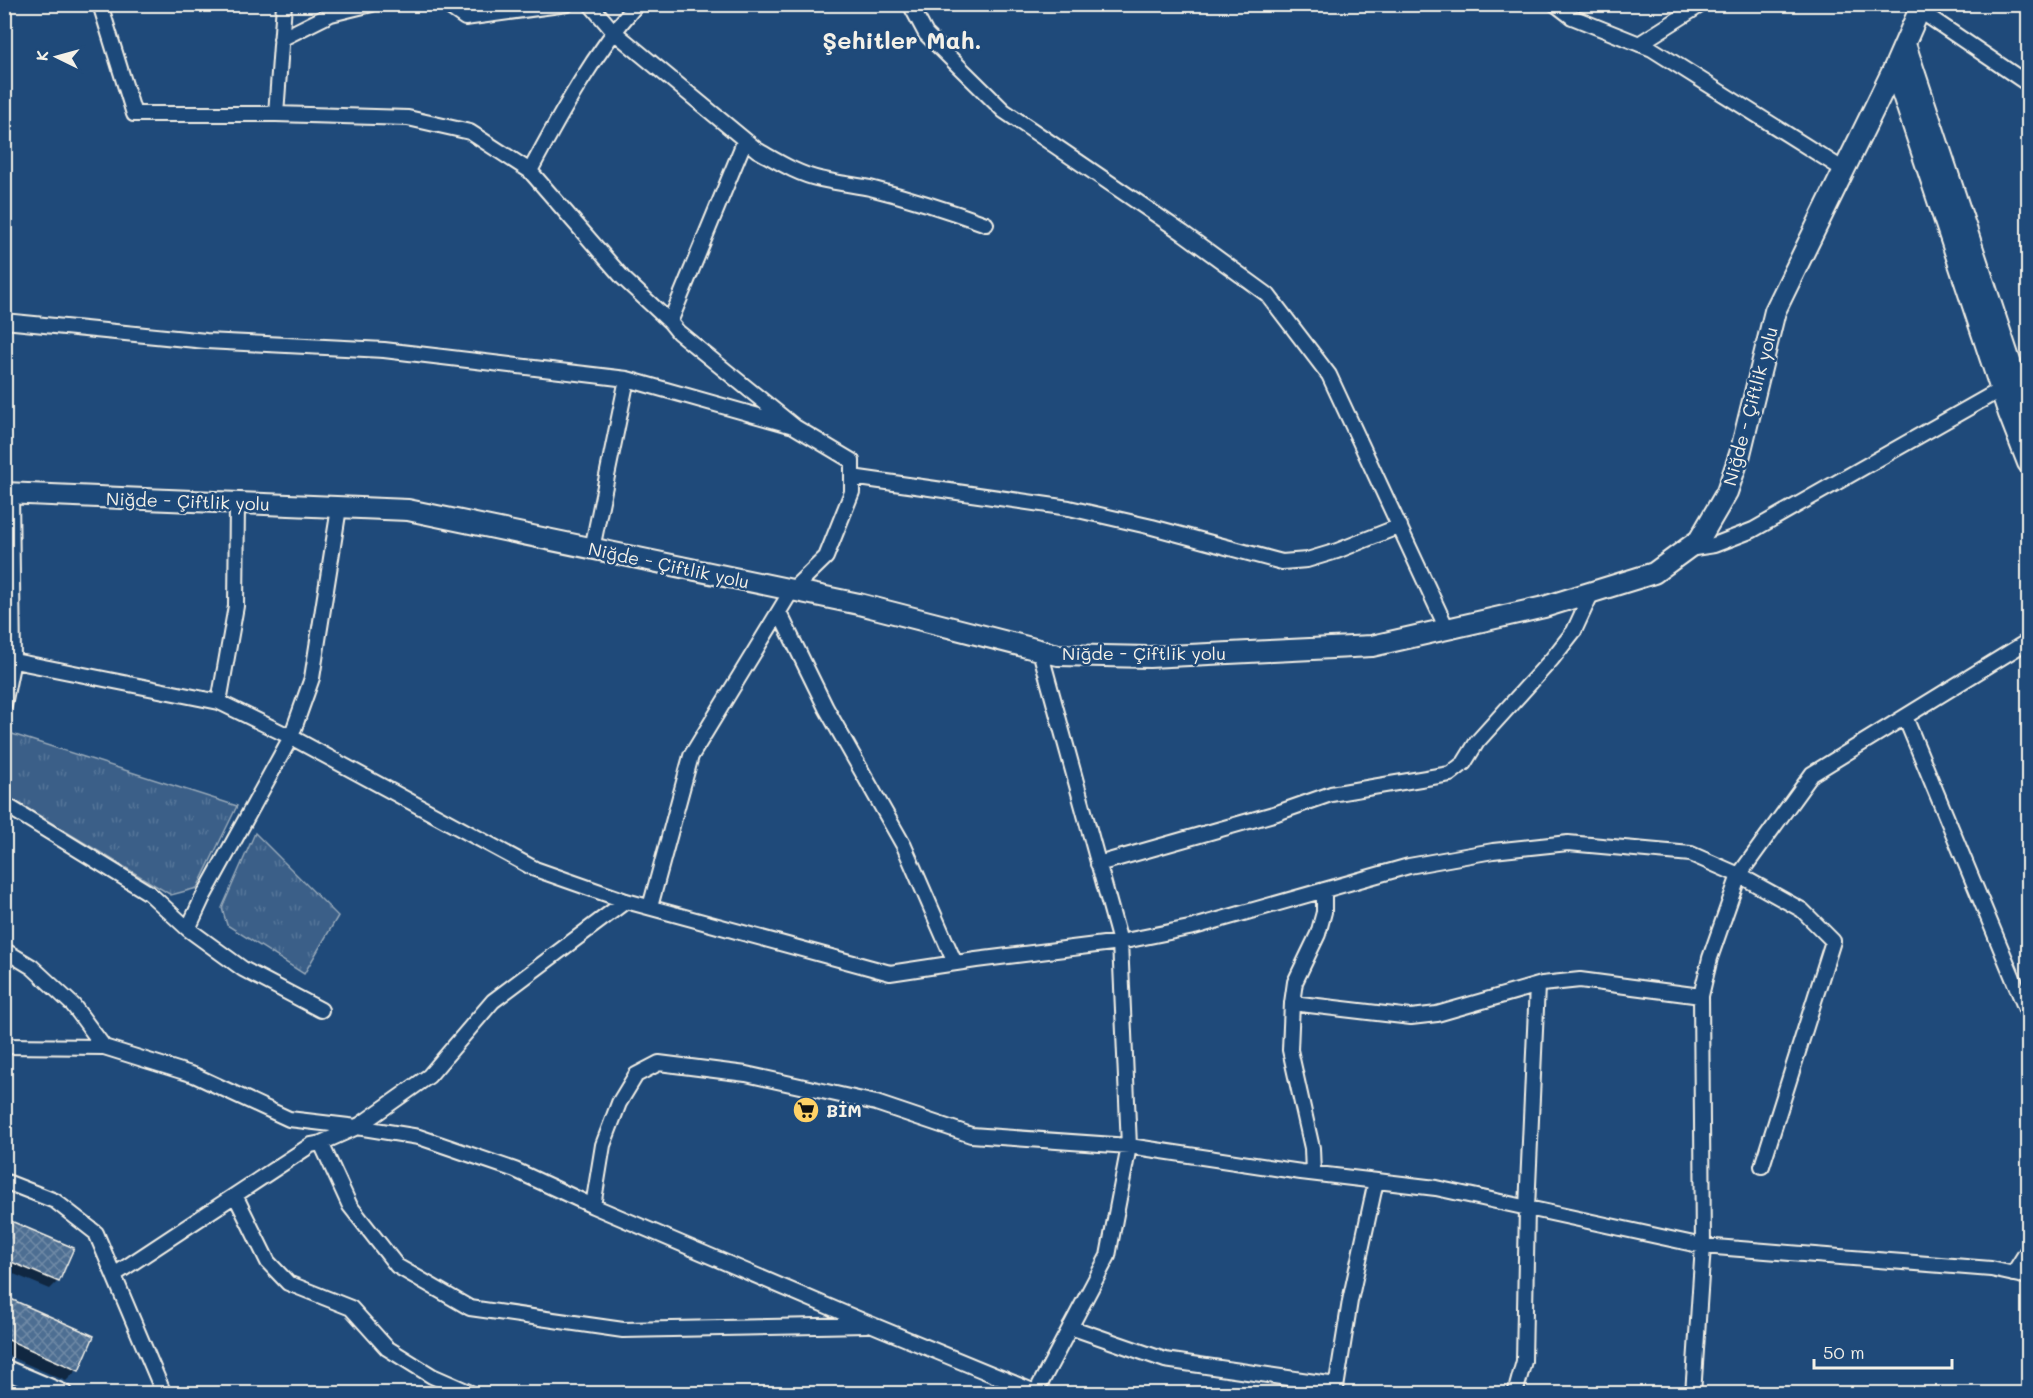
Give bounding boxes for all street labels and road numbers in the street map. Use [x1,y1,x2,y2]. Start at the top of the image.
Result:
street label: Niğde - Çiftlik yolu [1717,324,1783,488]
street label: Niğde - Çiftlik yolu [106,486,270,516]
street label: Niğde - Çiftlik yolu [586,536,752,594]
street label: Niğde - Çiftlik yolu [1062,641,1226,665]

